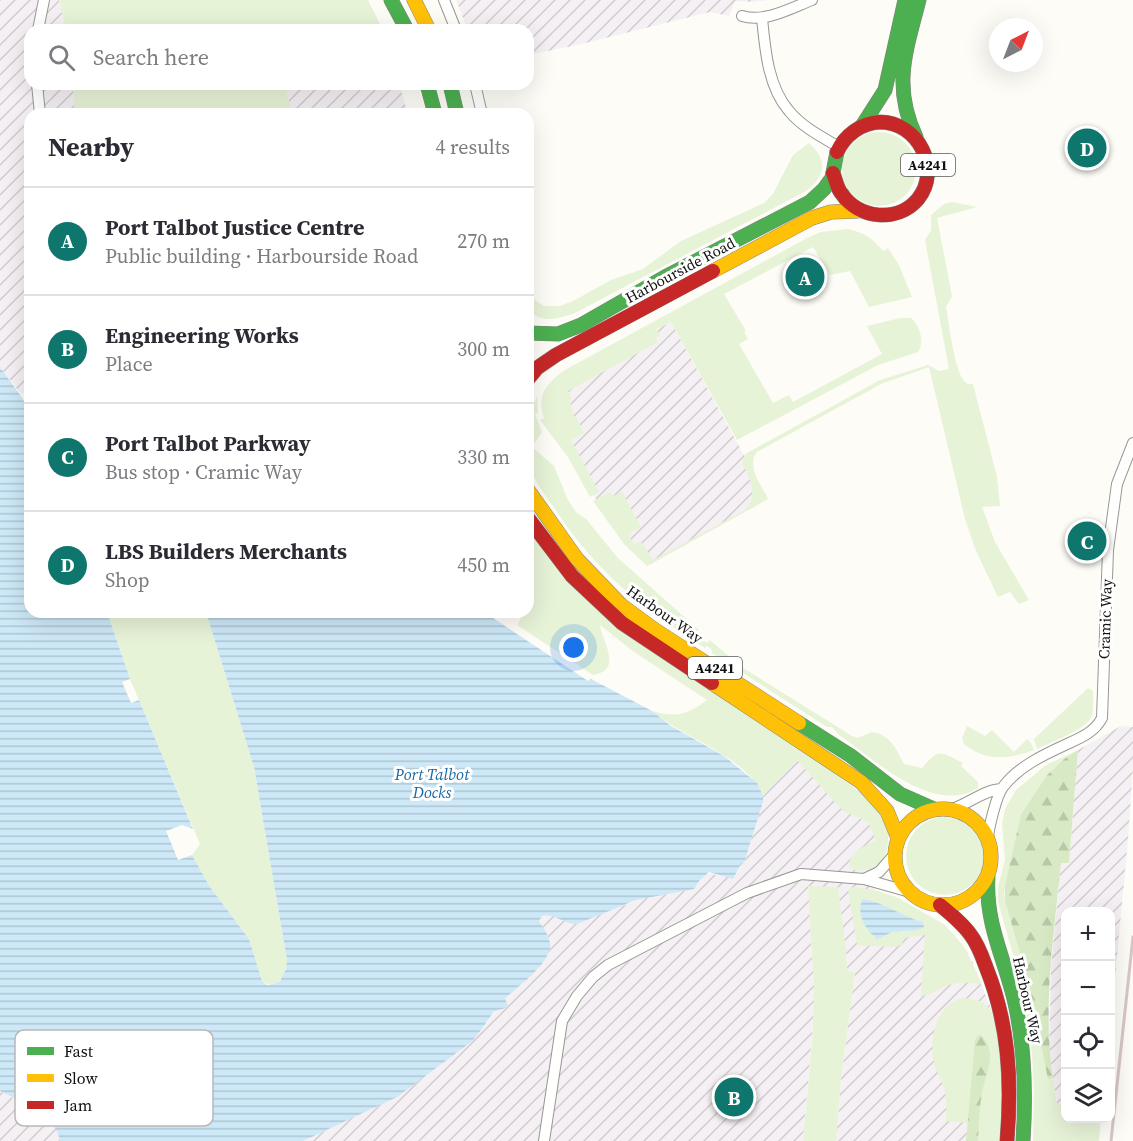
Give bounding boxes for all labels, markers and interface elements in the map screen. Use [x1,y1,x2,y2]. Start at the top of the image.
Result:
north arrow [989,18,1043,72]
search box [24,24,534,90]
icon: search [45,41,78,74]
text: Search here [93,42,209,72]
pin: D [1068,126,1106,170]
text: Nearby [48,129,134,165]
text: 4 results [435,133,510,161]
road number: A4241 [901,154,955,176]
text: Port Talbot Justice Centre [105,212,364,242]
text: A [61,227,74,255]
text: 270 m [457,227,510,255]
street label: Harbourside Road [621,232,739,308]
text: Public building · Harbourside Road [105,242,418,270]
pin: A [786,254,824,300]
text: Engineering Works [105,320,299,350]
text: B [61,335,74,363]
text: 300 m [457,335,510,363]
text: Place [105,350,153,378]
text: Port Talbot Parkway [105,428,311,458]
text: C [61,443,74,471]
text: 330 m [457,443,510,471]
text: Bus stop · Cramic Way [105,458,302,486]
pin: C [1068,518,1106,564]
text: LBS Builders Merchants [105,536,347,566]
text: D [60,551,75,579]
text: 450 m [457,551,510,579]
text: Shop [105,566,150,594]
street label: Cramic Way [1093,578,1117,659]
street label: Harbour Way [623,580,708,648]
your location [559,633,588,662]
road number: A4241 [688,657,742,679]
water label: Port Talbot Docks [394,763,470,803]
map controls [1061,907,1115,1123]
button: + [1061,907,1115,961]
street label: Harbour Way [1008,954,1048,1046]
button: − [1061,961,1115,1015]
button: locate [1061,1015,1115,1069]
legend [15,1030,213,1126]
text: Fast [64,1040,94,1062]
text: Slow [64,1067,99,1089]
button: layers [1061,1069,1115,1123]
pin: B [714,1074,754,1120]
text: Jam [63,1094,92,1116]

